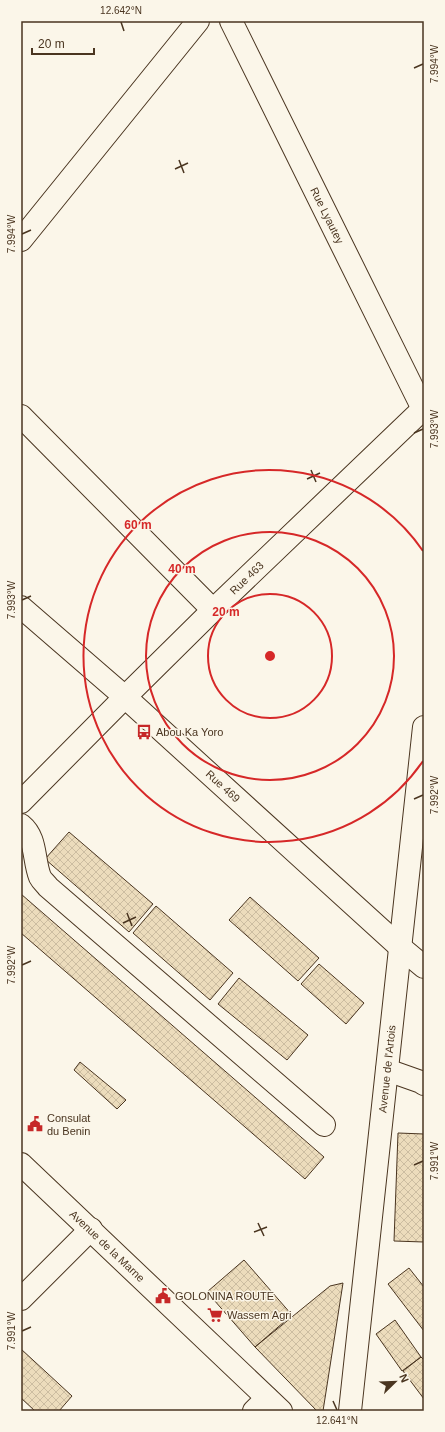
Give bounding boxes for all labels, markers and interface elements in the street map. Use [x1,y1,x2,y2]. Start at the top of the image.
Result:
text: 12.642°N [100,5,142,16]
scale bar [32,30,94,56]
text: 20 m [38,37,65,51]
text: 7.994°W [429,44,440,83]
street label: Rue Lyautey [308,185,346,246]
text: 7.994°W [6,214,17,253]
text: 7.993°W [429,409,440,448]
text: 60 m [124,518,152,532]
street label: Rue 463 [227,559,266,597]
text: 40 m [168,562,196,576]
text: 7.993°W [6,580,17,619]
text: 20 m [212,605,240,619]
centre of rings [263,649,277,663]
bus stop icon: Abou Ka Yoro [135,723,153,741]
place label: Abou Ka Yoro [156,726,223,738]
street label: Rue 469 [204,768,242,805]
text: 7.992°W [429,775,440,814]
text: 7.992°W [6,945,17,984]
street label: Avenue de l'Artois [376,1024,398,1114]
place label: Consulat du Benin [47,1112,90,1137]
public building icon: Consulat du Benin [26,1115,44,1133]
text: 7.991°W [429,1141,440,1180]
street label: Avenue de la Marne [67,1208,147,1284]
public building icon: GOLONINA ROUTE [154,1287,172,1305]
place label: GOLONINA ROUTE [175,1290,274,1302]
supermarket icon: Wassem Agri [206,1306,224,1324]
place label: Wassem Agri [227,1309,291,1321]
text: 7.991°W [6,1311,17,1350]
north arrow [375,1362,415,1402]
text: N [397,1372,411,1384]
text: 12.641°N [316,1415,358,1426]

